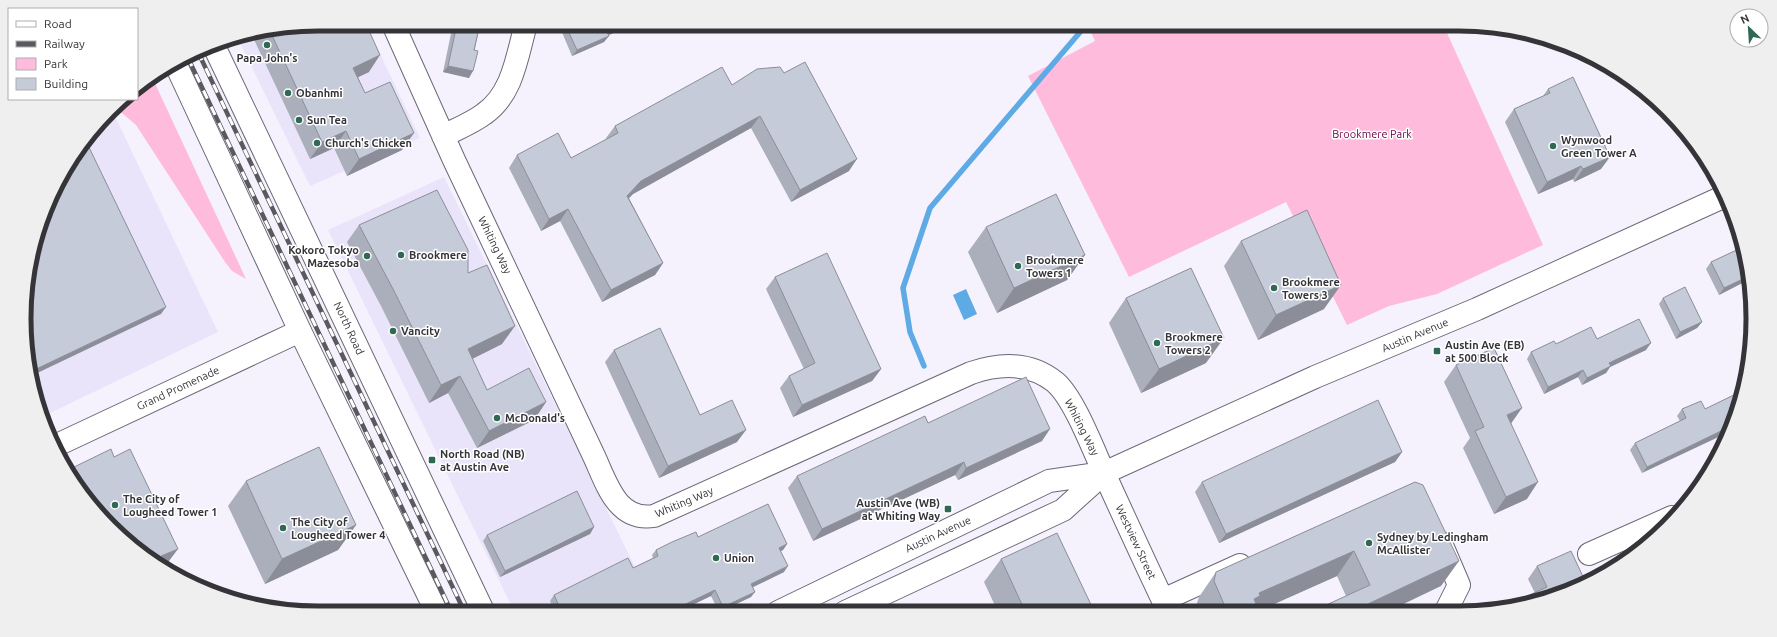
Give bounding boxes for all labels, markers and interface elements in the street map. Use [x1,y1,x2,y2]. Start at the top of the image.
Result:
legend [8,8,138,100]
north arrow [1729,8,1769,48]
text: N [1739,12,1751,26]
text: Road [44,17,72,30]
text: Railway [44,37,85,50]
marker: Papa John's [262,40,272,50]
place label: Papa John's [237,52,297,64]
text: Park [44,57,68,70]
text: Building [44,77,88,90]
place label: Obanhmi [296,87,343,99]
marker: Obanhmi [283,88,293,98]
place label: Sun Tea [307,114,347,126]
marker: Sun Tea [294,115,304,125]
park label: Brookmere Park [1332,128,1412,140]
place label: Wynwood Green Tower A [1561,134,1637,159]
place label: Church's Chicken [325,137,412,149]
marker: Church's Chicken [312,138,322,148]
marker: Wynwood Green Tower A [1548,141,1558,151]
street label: Whiting Way [476,214,514,276]
place label: Kokoro Tokyo Mazesoba [288,244,359,269]
place label: Brookmere [409,249,467,261]
marker: Brookmere [396,250,406,260]
marker: Kokoro Tokyo Mazesoba [362,251,372,261]
place label: Brookmere Towers 1 [1026,254,1084,279]
marker: Brookmere Towers 1 [1013,261,1023,271]
place label: Brookmere Towers 3 [1282,276,1340,301]
marker: Brookmere Towers 3 [1269,283,1279,293]
street label: North Road [332,300,366,356]
street label: Austin Avenue [1380,316,1450,354]
place label: Vancity [401,325,440,337]
marker: Vancity [388,326,398,336]
place label: Brookmere Towers 2 [1165,331,1223,356]
marker: Brookmere Towers 2 [1152,338,1162,348]
place label: Austin Ave (EB) at 500 Block [1445,339,1525,364]
marker: Austin Ave (EB) at 500 Block [1432,346,1442,356]
street label: Grand Promenade [135,364,221,412]
street label: Whiting Way [1063,397,1102,458]
place label: McDonald's [505,412,565,424]
marker: McDonald's [492,413,502,423]
place label: North Road (NB) at Austin Ave [440,448,525,473]
marker: North Road (NB) at Austin Ave [427,455,437,465]
street label: Whiting Way [653,484,716,520]
place label: The City of Lougheed Tower 1 [123,493,217,518]
place label: Austin Ave (WB) at Whiting Way [856,497,940,522]
marker: The City of Lougheed Tower 1 [110,500,120,510]
street label: Westview Street [1113,503,1159,582]
marker: Austin Ave (WB) at Whiting Way [943,504,953,514]
street label: Austin Avenue [903,514,973,554]
place label: The City of Lougheed Tower 4 [291,516,385,541]
marker: The City of Lougheed Tower 4 [278,523,288,533]
place label: Sydney by Ledingham McAllister [1377,531,1488,556]
marker: Sydney by Ledingham McAllister [1364,538,1374,548]
place label: Union [724,552,754,564]
marker: Union [711,553,721,563]

